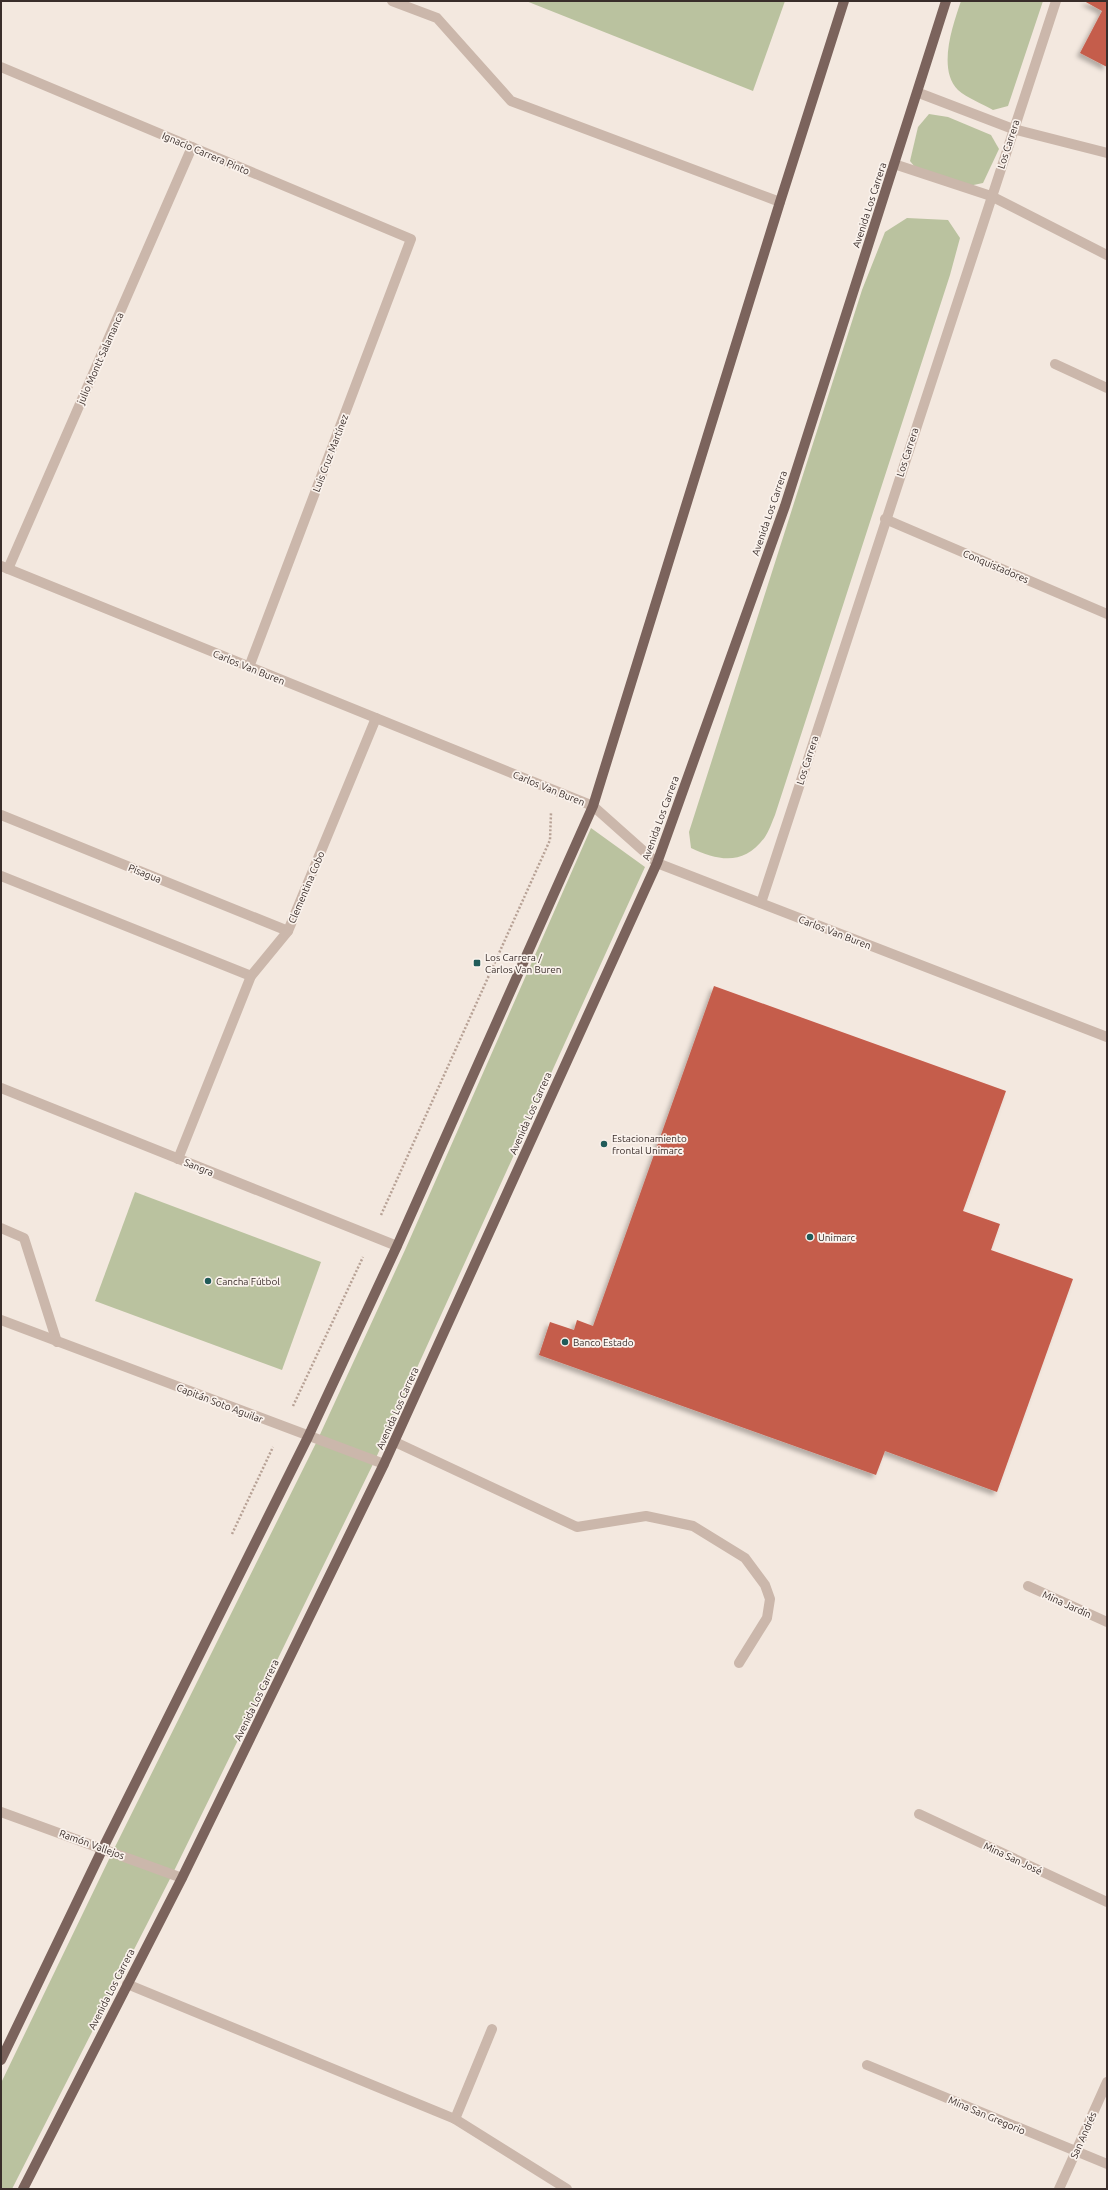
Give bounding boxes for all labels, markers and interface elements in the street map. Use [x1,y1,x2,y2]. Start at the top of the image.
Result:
street label: Los Carrera [995,118,1022,170]
street label: Ignacio Carrera Pinto [160,130,251,177]
street label: Avenida Los Carrera [850,161,888,249]
street label: julio Montt Salamanca [75,311,126,407]
street label: Luis Cruz Martínez [311,412,350,494]
street label: Los Carrera [894,426,921,478]
street label: Avenida Los Carrera [750,469,789,557]
street label: Conquistadores [961,548,1030,585]
street label: Carlos Van Buren [211,648,286,687]
street label: Los Carrera [794,734,821,786]
street label: Carlos Van Buren [511,769,586,808]
street label: Avenida Los Carrera [640,774,681,862]
street label: Clementina Cobo [286,849,327,925]
street label: Pisagua [127,862,163,885]
street label: Carlos Van Buren [797,914,873,951]
place label: Los Carrera / Carlos Van Buren [485,952,562,975]
marker: Los Carrera / Carlos Van Buren [472,958,482,968]
street label: Avenida Los Carrera [507,1070,554,1156]
place label: Estacionamiento frontal Unimarc [612,1133,687,1156]
marker: Estacionamiento frontal Unimarc [599,1139,609,1149]
street label: Sangra [182,1157,215,1178]
marker: Unimarc [805,1232,815,1242]
place label: Unimarc [818,1232,856,1243]
marker: Cancha Fútbol [203,1276,213,1286]
place label: Cancha Fútbol [216,1276,280,1287]
marker: Banco Estado [560,1337,570,1347]
place label: Banco Estado [573,1337,634,1348]
street label: Avenida Los Carrera [374,1365,421,1451]
street label: Capitán Soto Aguilar [175,1382,265,1425]
street label: Mina Jardín [1041,1589,1093,1620]
street label: Avenida Los Carrera [232,1658,281,1743]
street label: Ramón Vallejos [58,1828,126,1861]
street label: Mina San José [982,1840,1044,1877]
street label: Avenida Los Carrera [86,1947,137,2031]
street label: Mina San Gregorio [947,2094,1027,2137]
street label: San Andrés [1068,2110,1099,2160]

